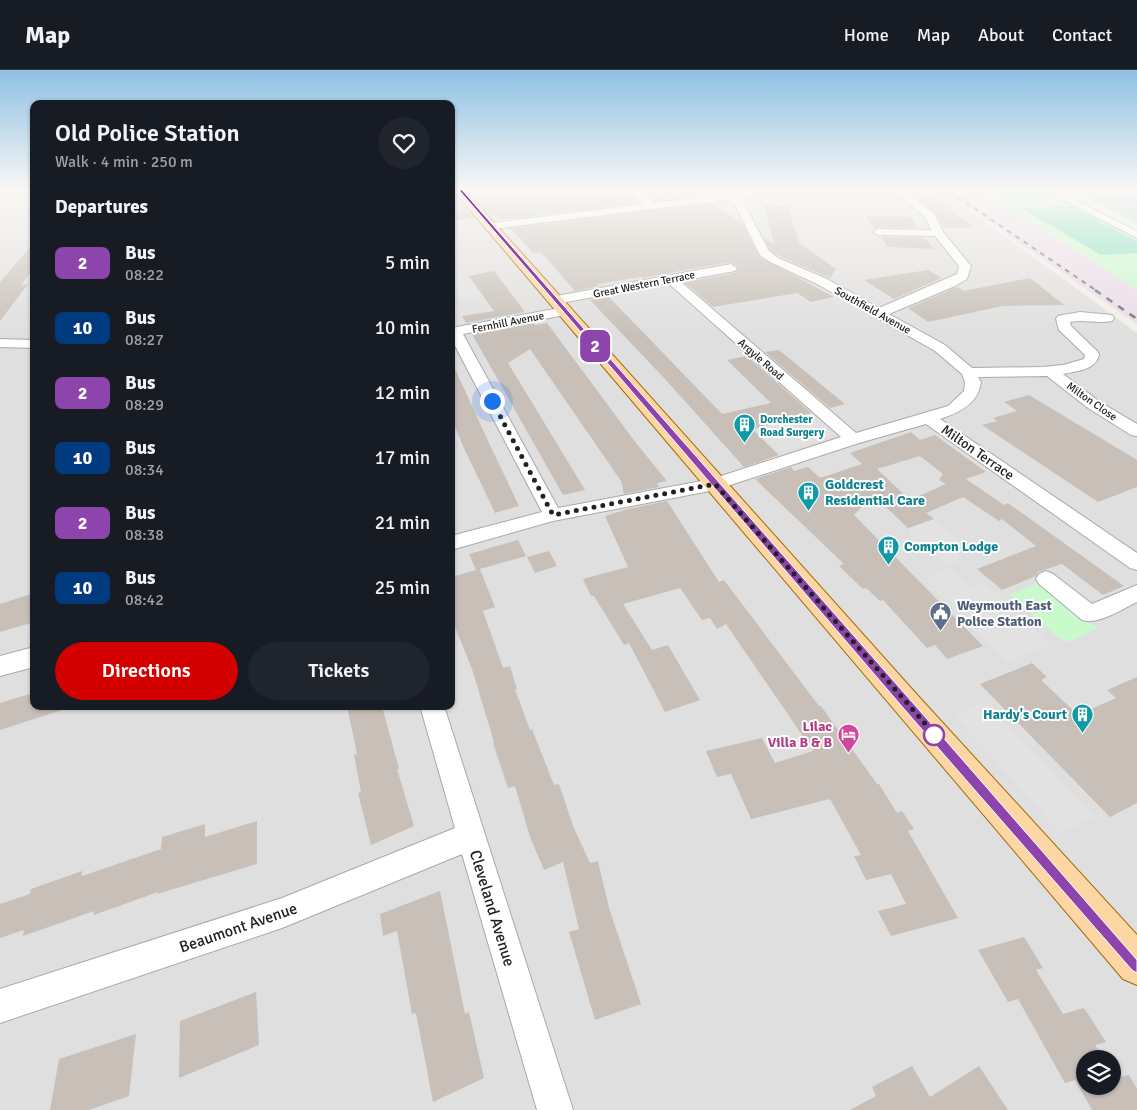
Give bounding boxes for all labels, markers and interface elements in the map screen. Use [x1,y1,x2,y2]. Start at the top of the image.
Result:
text: Map [25,20,70,50]
text: Home [844,24,889,46]
text: Map [917,24,950,46]
text: About [978,24,1024,46]
text: Contact [1052,24,1112,46]
button: heart [378,117,430,169]
text: Old Police Station [55,118,240,148]
text: Walk · 4 min · 250 m [55,152,193,172]
text: Departures [55,195,148,219]
text: Bus [125,241,156,265]
text: 5 min [385,251,430,275]
text: 2 [78,252,87,274]
text: 08:22 [125,265,164,285]
street label: Great Western Terrace [592,268,696,301]
street label: Southfield Avenue [832,284,913,337]
text: Bus [125,306,156,330]
street label: Fernhill Avenue [471,309,545,336]
text: 10 min [375,316,430,340]
text: 10 [73,317,92,339]
text: 08:27 [125,330,164,350]
line badge: 2 [579,330,611,362]
text: 2 [590,335,600,357]
street label: Argyle Road [735,336,786,383]
text: Bus [125,371,156,395]
street label: Milton Close [1064,379,1119,424]
text: 12 min [375,381,430,405]
text: 2 [78,382,87,404]
your location [480,389,505,414]
text: 08:29 [125,395,164,415]
building icon: Dorchester Road Surgery [732,413,756,444]
place label: Dorchester Road Surgery [760,413,825,439]
street label: Milton Terrace [938,421,1018,484]
text: Bus [125,436,156,460]
text: 17 min [375,446,430,470]
text: 10 [73,447,92,469]
text: 08:34 [125,460,164,480]
place label: Goldcrest Residential Care [825,476,925,509]
building icon: Goldcrest Residential Care [797,480,821,511]
text: Bus [125,501,156,525]
text: 21 min [375,511,430,535]
text: 2 [78,512,87,534]
text: 08:38 [125,525,164,545]
building icon: Compton Lodge [876,534,900,565]
place label: Compton Lodge [904,538,998,555]
text: Bus [125,566,156,590]
text: 25 min [375,576,430,600]
text: 10 [73,577,92,599]
text: 08:42 [125,590,164,610]
place label: Weymouth East Police Station [957,597,1052,630]
public building icon: Weymouth East Police Station [929,601,953,632]
button: Directions [55,642,238,700]
button: Tickets [248,642,430,700]
building icon: Hardy's Court [1071,702,1095,733]
place label: Hardy's Court [983,706,1068,723]
place label: Lilac Villa B & B [768,718,832,751]
hotel icon: Lilac Villa B & B [836,722,860,753]
unlabelled marker [923,724,945,746]
street label: Cleveland Avenue [465,848,519,969]
street label: Beaumont Avenue [177,898,300,958]
map controls [1076,1050,1121,1095]
button: layers [1076,1050,1121,1095]

